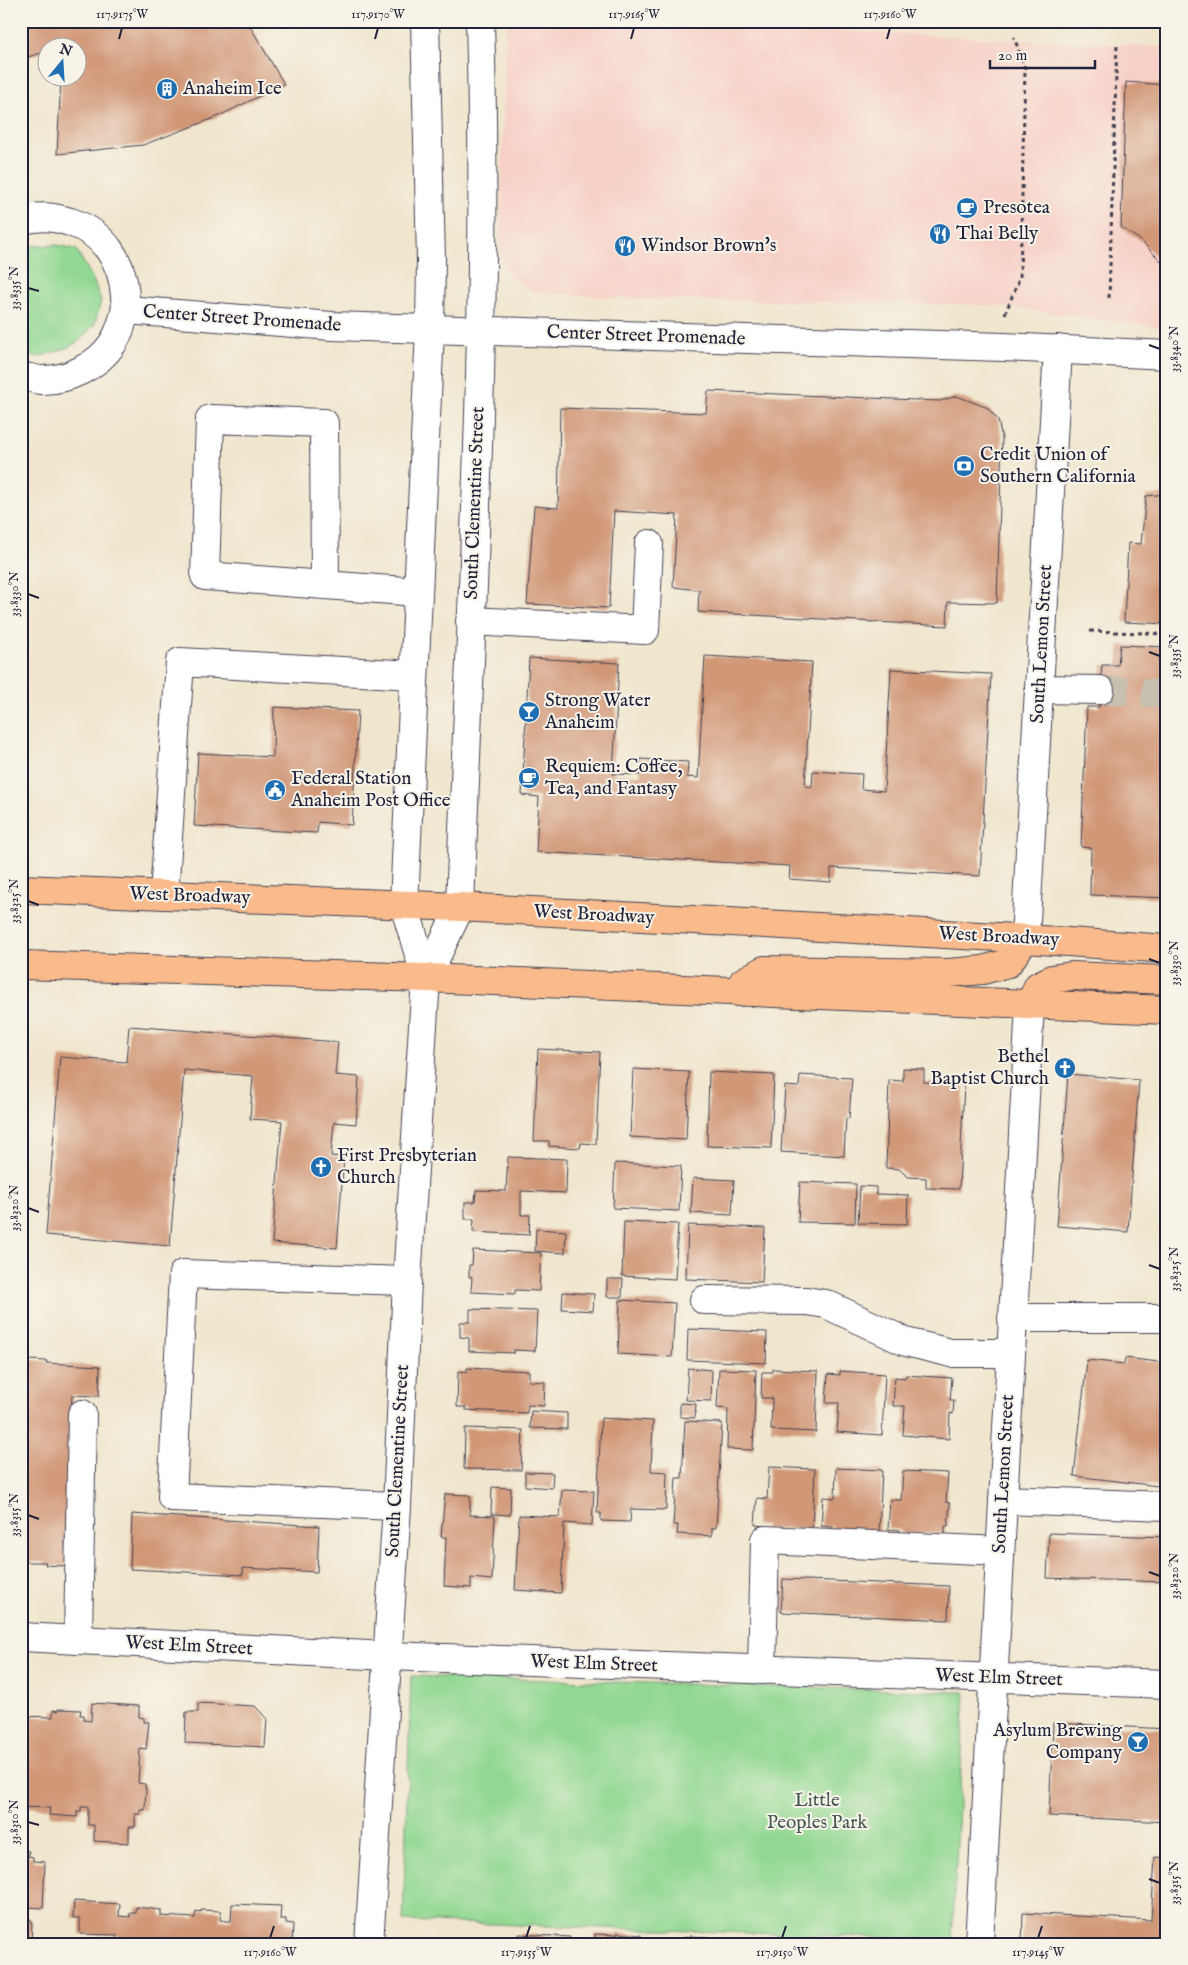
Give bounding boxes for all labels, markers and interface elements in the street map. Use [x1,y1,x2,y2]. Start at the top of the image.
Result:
text: 117.9175°W [96,7,149,22]
text: 117.9170°W [351,7,405,22]
text: 117.9165°W [608,7,660,22]
text: 117.9160°W [864,7,917,22]
north arrow [38,38,88,88]
scale bar [990,38,1096,70]
text: N [56,40,74,61]
text: 20 m [998,46,1028,65]
building icon: Anaheim Ice [155,77,179,101]
place label: Anaheim Ice [182,77,282,101]
cafe icon: Presotea [955,196,979,220]
place label: Presotea [983,196,1051,220]
restaurant icon: Thai Belly [928,222,952,246]
place label: Thai Belly [956,222,1039,246]
restaurant icon: Windsor Brown's [613,234,637,258]
place label: Windsor Brown's [641,234,776,258]
text: 33.8335°N [7,266,22,310]
street label: Center Street Promenade [142,300,342,338]
street label: Center Street Promenade [546,321,746,351]
text: 33.8340°N [1167,325,1182,372]
street label: South Clementine Street [460,406,490,600]
place label: Credit Union of Southern California [980,443,1137,489]
bank icon: Credit Union of Southern California [952,454,976,478]
street label: South Lemon Street [1026,563,1058,724]
text: 33.8330°N [7,571,22,617]
text: 33.8335°N [1167,634,1182,678]
place label: Strong Water Anaheim [544,689,650,735]
bar icon: Strong Water Anaheim [517,700,541,724]
place label: Requiem: Coffee, Tea, and Fantasy [545,755,683,801]
cafe icon: Requiem: Coffee, Tea, and Fantasy [517,766,541,790]
place label: Federal Station Anaheim Post Office [290,767,451,813]
public building icon: Federal Station Anaheim Post Office [263,778,287,802]
text: 33.8325°N [7,878,22,923]
street label: West Broadway [129,882,252,910]
street label: West Broadway [533,900,656,930]
street label: West Broadway [938,922,1061,952]
text: 33.8330°N [1167,940,1182,986]
place label: Bethel Baptist Church [930,1045,1050,1091]
church icon: Bethel Baptist Church [1053,1056,1077,1080]
place label: First Presbyterian Church [337,1144,477,1190]
church icon: First Presbyterian Church [309,1155,333,1179]
text: 33.8320°N [7,1184,22,1231]
text: 33.8325°N [1167,1246,1182,1291]
street label: South Clementine Street [381,1363,415,1558]
street label: South Lemon Street [988,1393,1020,1554]
text: 33.8315°N [7,1493,22,1537]
text: 33.8320°N [1167,1552,1182,1599]
street label: West Elm Street [125,1631,254,1661]
street label: West Elm Street [530,1650,659,1678]
street label: West Elm Street [935,1664,1064,1692]
place label: Asylum Brewing Company [992,1719,1123,1765]
bar icon: Asylum Brewing Company [1126,1730,1150,1754]
park label: Little Peoples Park [767,1789,868,1835]
text: 33.8310°N [7,1799,22,1845]
text: 33.8315°N [1167,1861,1182,1905]
text: 117.9160°W [244,1945,297,1960]
text: 117.9155°W [501,1945,552,1960]
text: 117.9150°W [756,1945,809,1960]
text: 117.9145°W [1012,1945,1065,1960]

